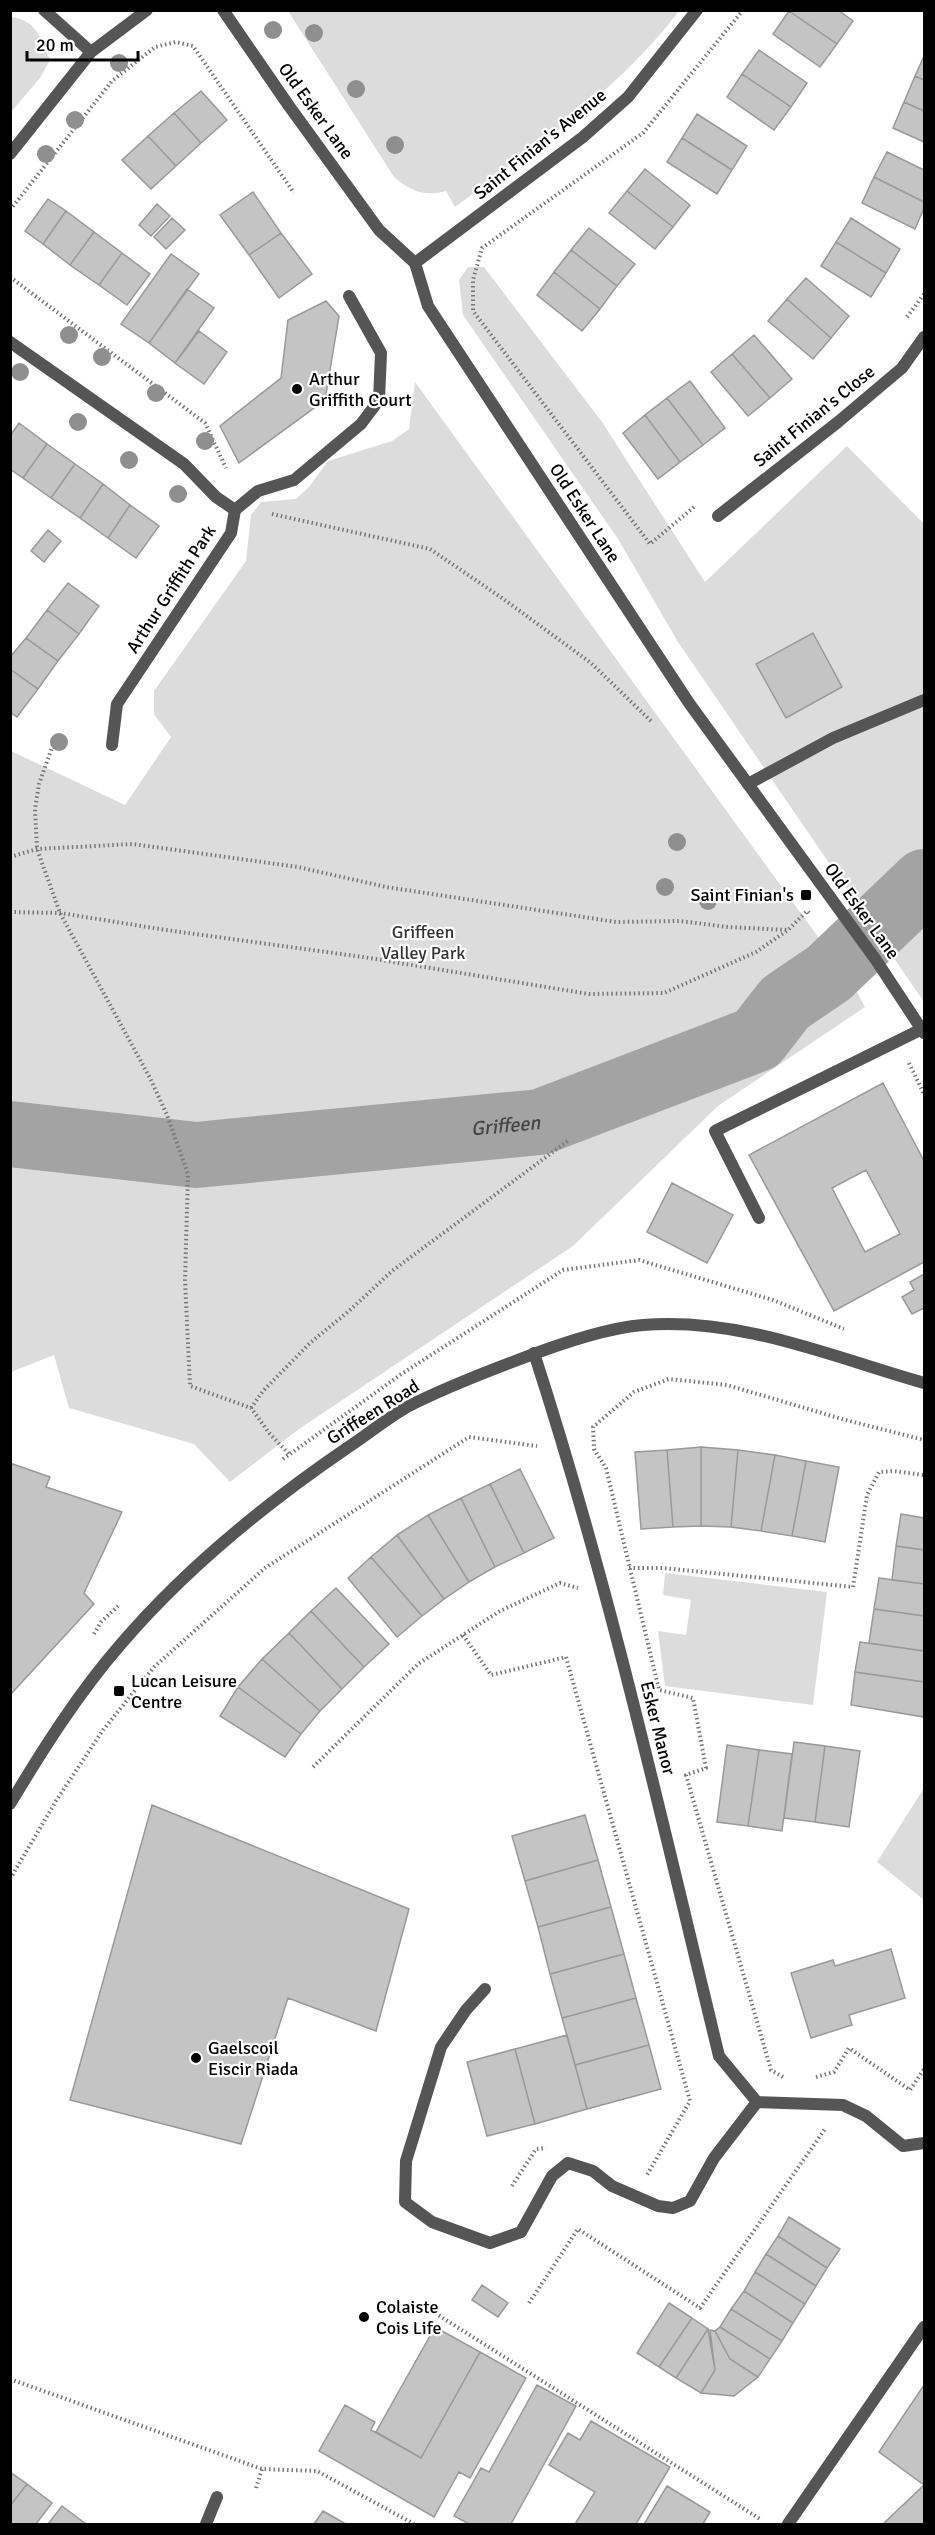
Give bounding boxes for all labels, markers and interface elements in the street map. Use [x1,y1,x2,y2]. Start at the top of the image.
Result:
scale bar [27,24,138,62]
text: 20 m [36,34,74,56]
street label: Old Esker Lane [274,58,358,164]
street label: Saint Finian's Avenue [469,84,611,204]
street label: Saint Finian's Close [749,360,879,472]
place label: Arthur Griffith Court [309,368,411,411]
marker: Arthur Griffith Court [290,382,304,396]
street label: Old Esker Lane [545,459,625,567]
street label: Arthur Griffith Park [121,521,221,657]
street label: Old Esker Lane [820,858,904,964]
place label: Saint Finian's [690,884,794,906]
marker: Saint Finian's [799,888,813,902]
park label: Griffeen Valley Park [381,921,465,964]
water label: Griffeen [470,1109,542,1141]
street label: Griffeen Road [323,1375,423,1449]
place label: Lucan Leisure Centre [131,1670,237,1713]
street label: Esker Manor [636,1679,680,1777]
marker: Lucan Leisure Centre [112,1684,126,1698]
place label: Gaelscoil Eiscir Riada [208,2037,298,2080]
marker: Gaelscoil Eiscir Riada [189,2051,203,2065]
place label: Colaiste Cois Life [376,2296,442,2339]
marker: Colaiste Cois Life [357,2310,371,2324]

